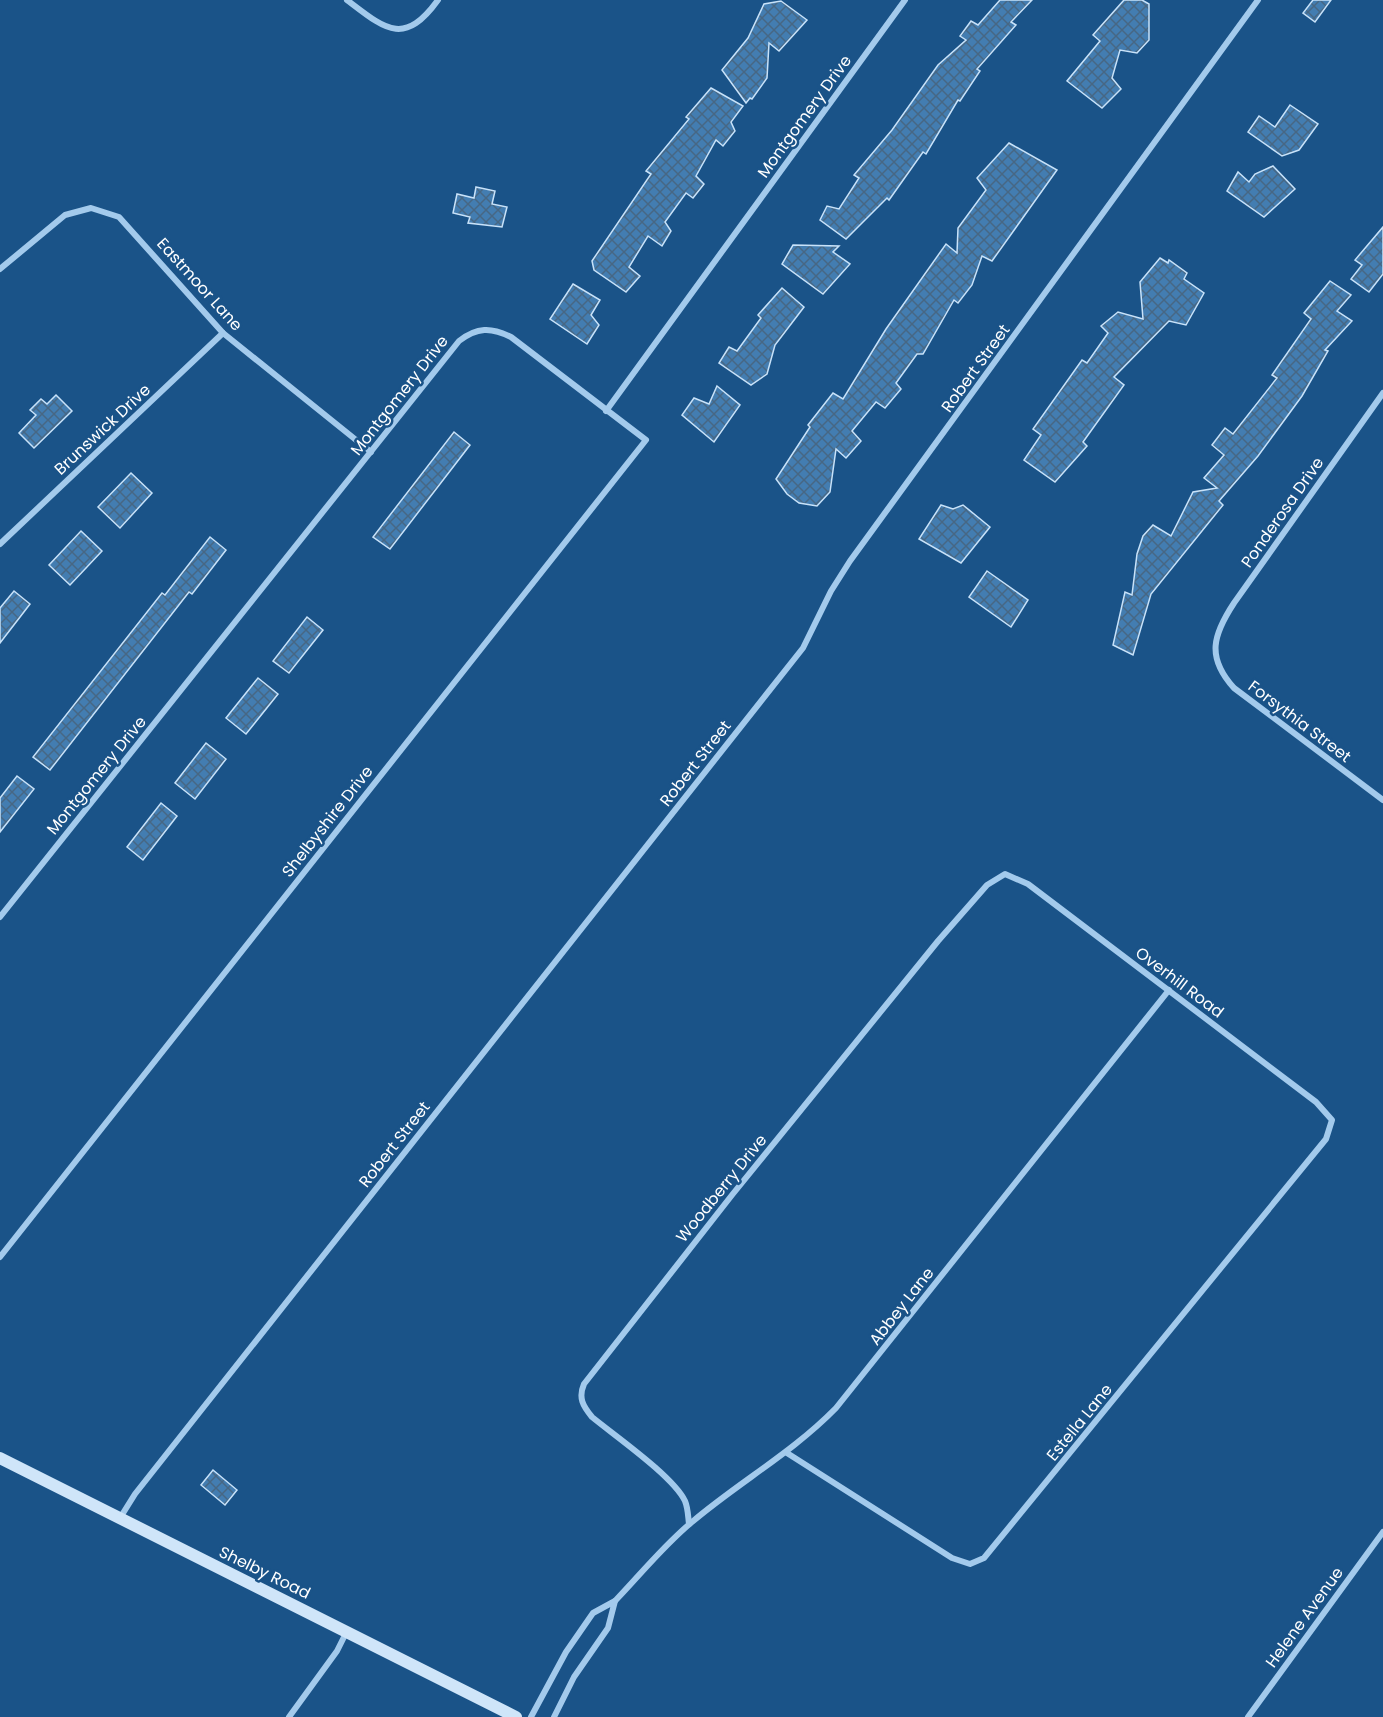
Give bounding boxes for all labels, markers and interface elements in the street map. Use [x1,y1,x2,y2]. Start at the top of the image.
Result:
street label: Montgomery Drive [752,50,857,182]
street label: Eastmoor Lane [152,233,248,336]
street label: Robert Street [936,319,1015,417]
street label: Montgomery Drive [345,330,454,460]
street label: Brunswick Drive [49,379,156,480]
street label: Ponderosa Drive [1236,452,1329,572]
street label: Forsythia Street [1243,675,1356,768]
street label: Montgomery Drive [41,711,152,840]
street label: Robert Street [654,715,736,811]
street label: Shelbyshire Drive [276,761,378,882]
street label: Overhill Road [1131,942,1229,1023]
street label: Robert Street [353,1096,435,1192]
street label: Woodberry Drive [671,1129,772,1247]
street label: Abbey Lane [864,1262,939,1350]
street label: Estella Lane [1041,1379,1118,1466]
street label: Shelby Road [215,1540,314,1605]
street label: Helene Avenue [1260,1562,1349,1672]

